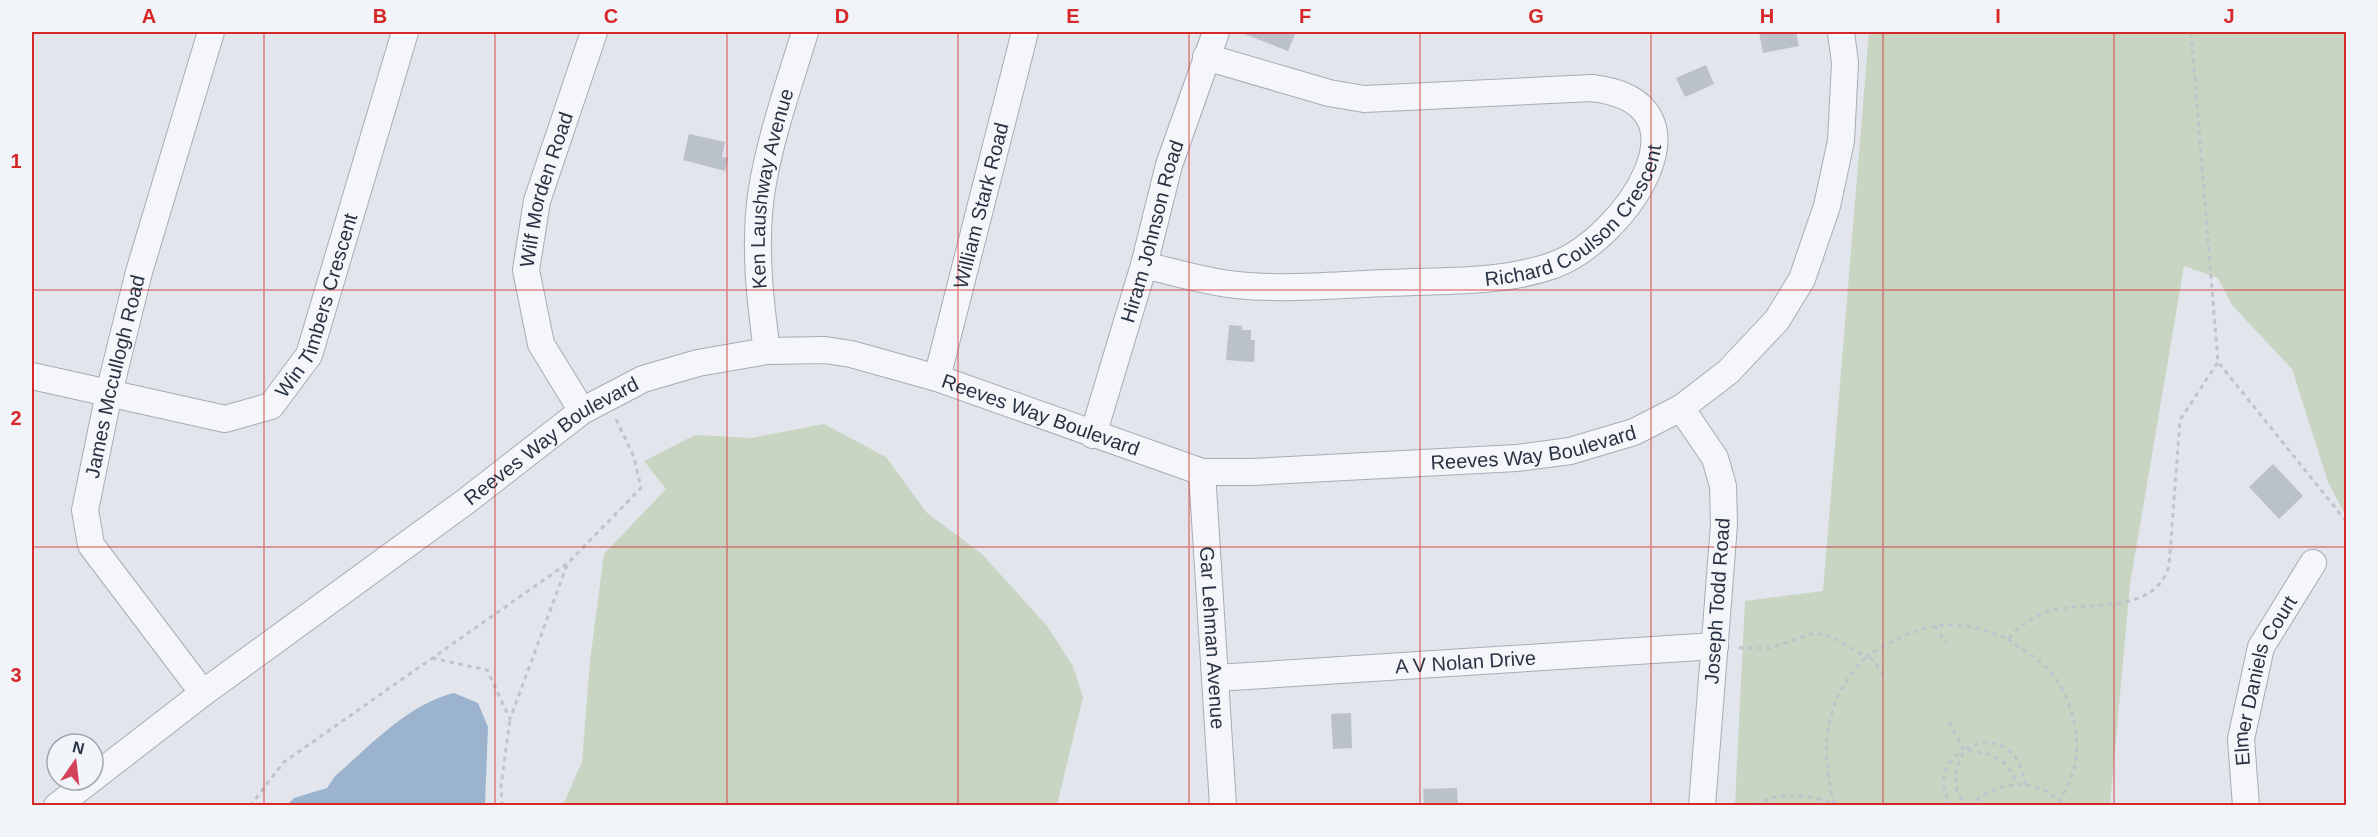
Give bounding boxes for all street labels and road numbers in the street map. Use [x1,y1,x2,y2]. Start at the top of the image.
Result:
street label: Ken Laushway Avenue [747,86,798,290]
street label: Wilf Morden Road [516,109,577,269]
street label: William Stark Road [949,120,1013,291]
street label: Hiram Johnson Road [1116,137,1188,325]
street label: Richard Coulson Crescent [1484,143,1665,290]
street label: Win Timbers Crescent [271,210,362,401]
street label: James Mccullogh Road [81,272,149,480]
street label: Reeves Way Boulevard [939,370,1143,460]
street label: Reeves Way Boulevard [460,372,642,509]
street label: Reeves Way Boulevard [1430,421,1639,474]
street label: Joseph Todd Road [1700,517,1734,685]
street label: Gar Lehman Avenue [1196,546,1229,730]
street label: Elmer Daniels Court [2229,591,2301,766]
street label: A V Nolan Drive [1394,647,1537,677]

